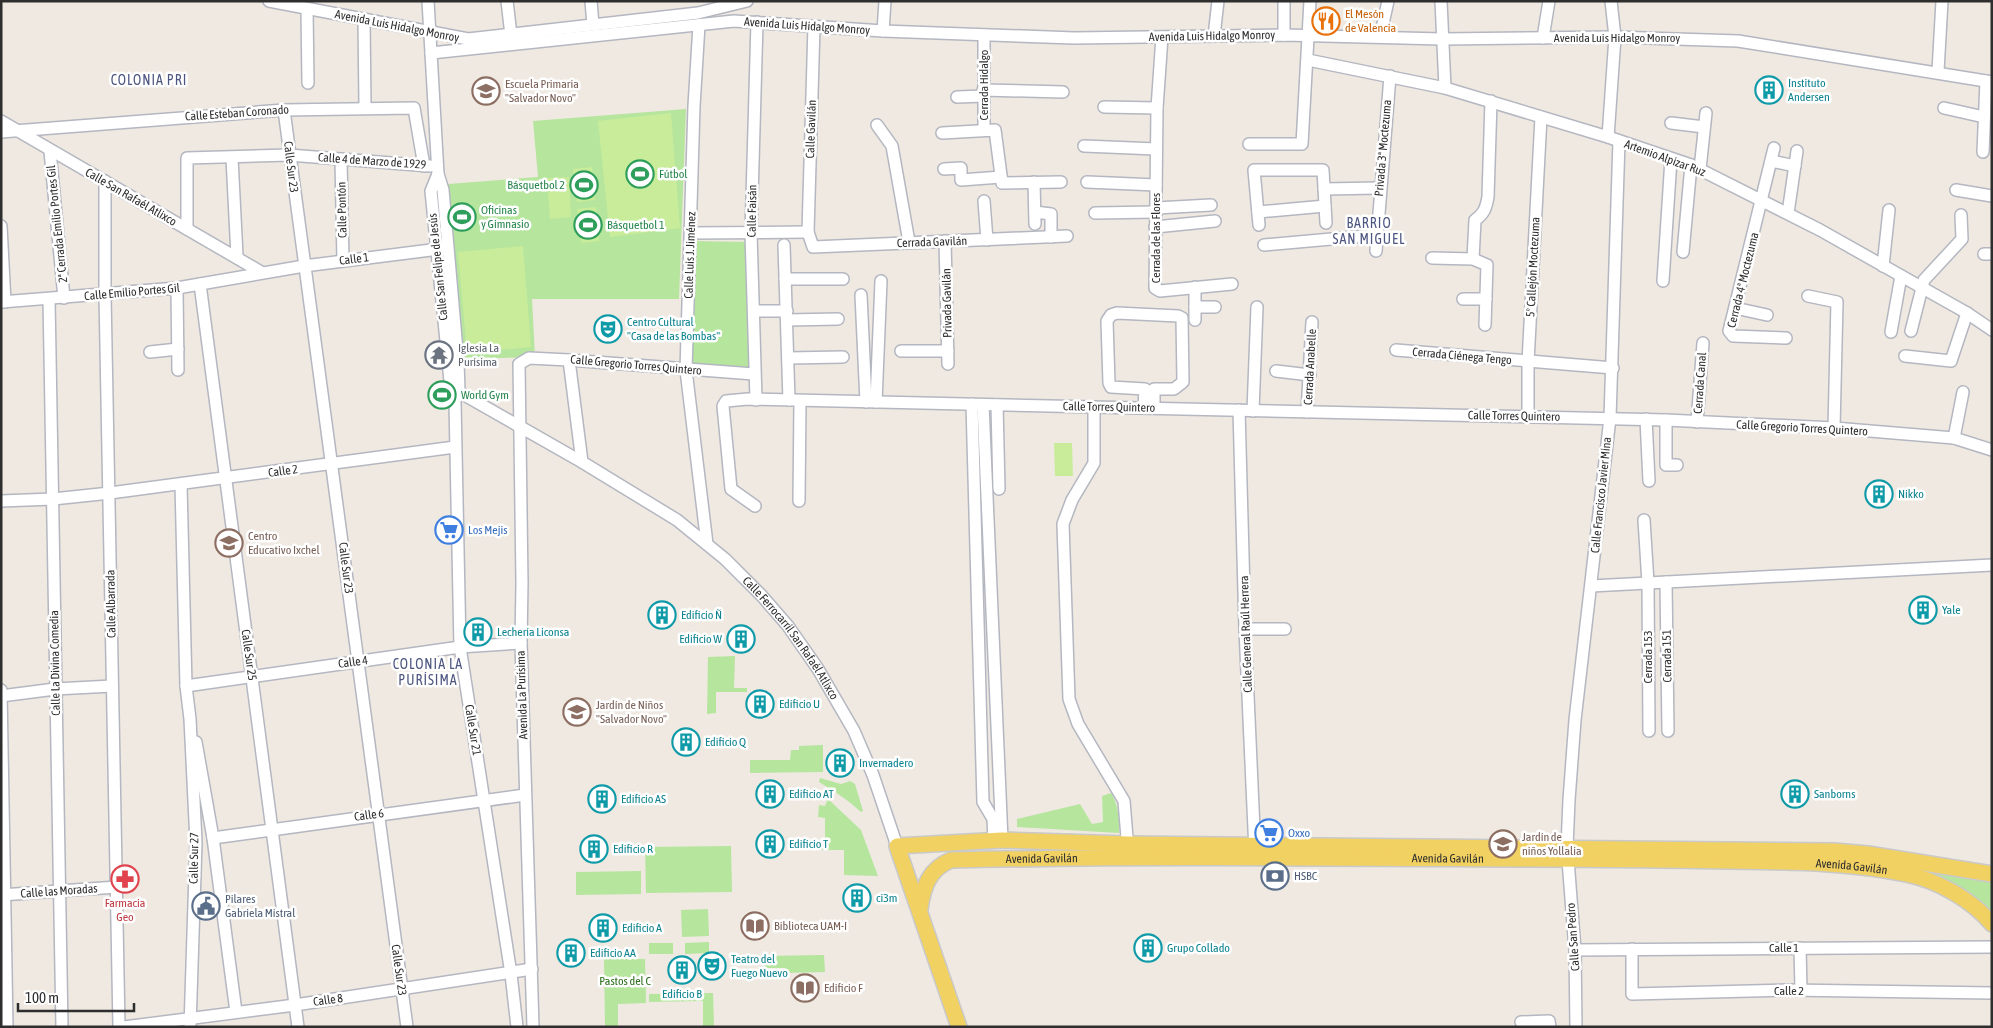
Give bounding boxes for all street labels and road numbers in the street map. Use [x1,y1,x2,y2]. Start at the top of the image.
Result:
street label: Avenida Luis Hidalgo Monroy [334,7,460,45]
street label: Avenida Luis Hidalgo Monroy [743,15,871,37]
street label: Avenida Luis Hidalgo Monroy [1149,28,1275,44]
street label: Avenida Luis Hidalgo Monroy [1554,31,1680,45]
street label: Cerrada Hidalgo [977,49,991,120]
street label: Privada 3ª Moctezuma [1372,99,1394,197]
street label: Calle Gavilán [803,100,819,158]
street label: Calle Esteban Coronado [185,102,290,124]
street label: Artemio Alpizar Ruz [1622,137,1708,179]
street label: Calle Sur 23 [281,141,301,193]
street label: Calle 4 de Marzo de 1929 [317,150,427,172]
street label: 2ª Cerrada Emilio Portes Gil [44,164,70,283]
street label: Calle San Rafaél Atlixco [83,165,180,229]
street label: Calle Pontón [335,182,349,238]
street label: Calle Faisán [745,184,759,238]
street label: Cerrada de las Flores [1149,193,1163,283]
street label: Calle Luis J. Jiménez [681,211,699,299]
street label: Calle San Felipe de Jesús [425,213,451,321]
street label: 5º Callejón Moctezuma [1523,217,1543,317]
street label: Cerrada 4ª Moctezuma [1724,231,1762,329]
street label: Cerrada Gavilán [897,234,967,250]
street label: Calle 1 [338,250,370,268]
street label: Privada Gavilán [939,268,955,338]
street label: Calle Emilio Portes Gil [84,281,181,303]
street label: Cerrada Anabelle [1301,329,1319,405]
street label: Cerrada Ciénega Tengo [1412,345,1513,367]
street label: Cerrada Canal [1691,351,1709,414]
street label: Calle Gregorio Torres Quintero [570,352,703,378]
street label: Calle Torres Quintero [1063,399,1156,415]
street label: Calle Torres Quintero [1468,408,1561,424]
street label: Calle Gregorio Torres Quintero [1736,418,1869,438]
street label: Calle Francisco Javier Mina [1588,436,1614,554]
street label: Calle 2 [267,462,299,480]
street label: Calle Sur 23 [336,542,356,594]
street label: Calle Albarrada [103,570,119,638]
street label: Calle Ferrocarril San Rafaél Atlixco [740,574,841,702]
street label: Calle General Raúl Herrera [1237,575,1255,693]
street label: Calle La Divina Comedia [47,610,63,716]
street label: Calle Sur 25 [238,628,260,682]
street label: Cerrada 151 [1660,629,1674,683]
street label: Cerrada 153 [1641,630,1655,684]
street label: Avenida La Purísima [513,650,531,740]
street label: Calle 4 [337,653,369,671]
street label: Calle Sur 21 [462,703,484,757]
street label: Calle 6 [353,806,385,824]
street label: Calle Sur 27 [187,832,201,884]
street label: Avenida Gavilán [1006,851,1078,866]
street label: Avenida Gavilán [1412,851,1484,866]
street label: Avenida Gavilán [1815,856,1888,877]
street label: Calle las Moradas [20,881,98,901]
street label: Calle San Pedro [1564,902,1582,972]
street label: Calle 1 [1769,941,1799,955]
street label: Calle Sur 23 [388,943,410,997]
street label: Calle 2 [1774,984,1804,998]
street label: Calle 8 [312,991,344,1009]

